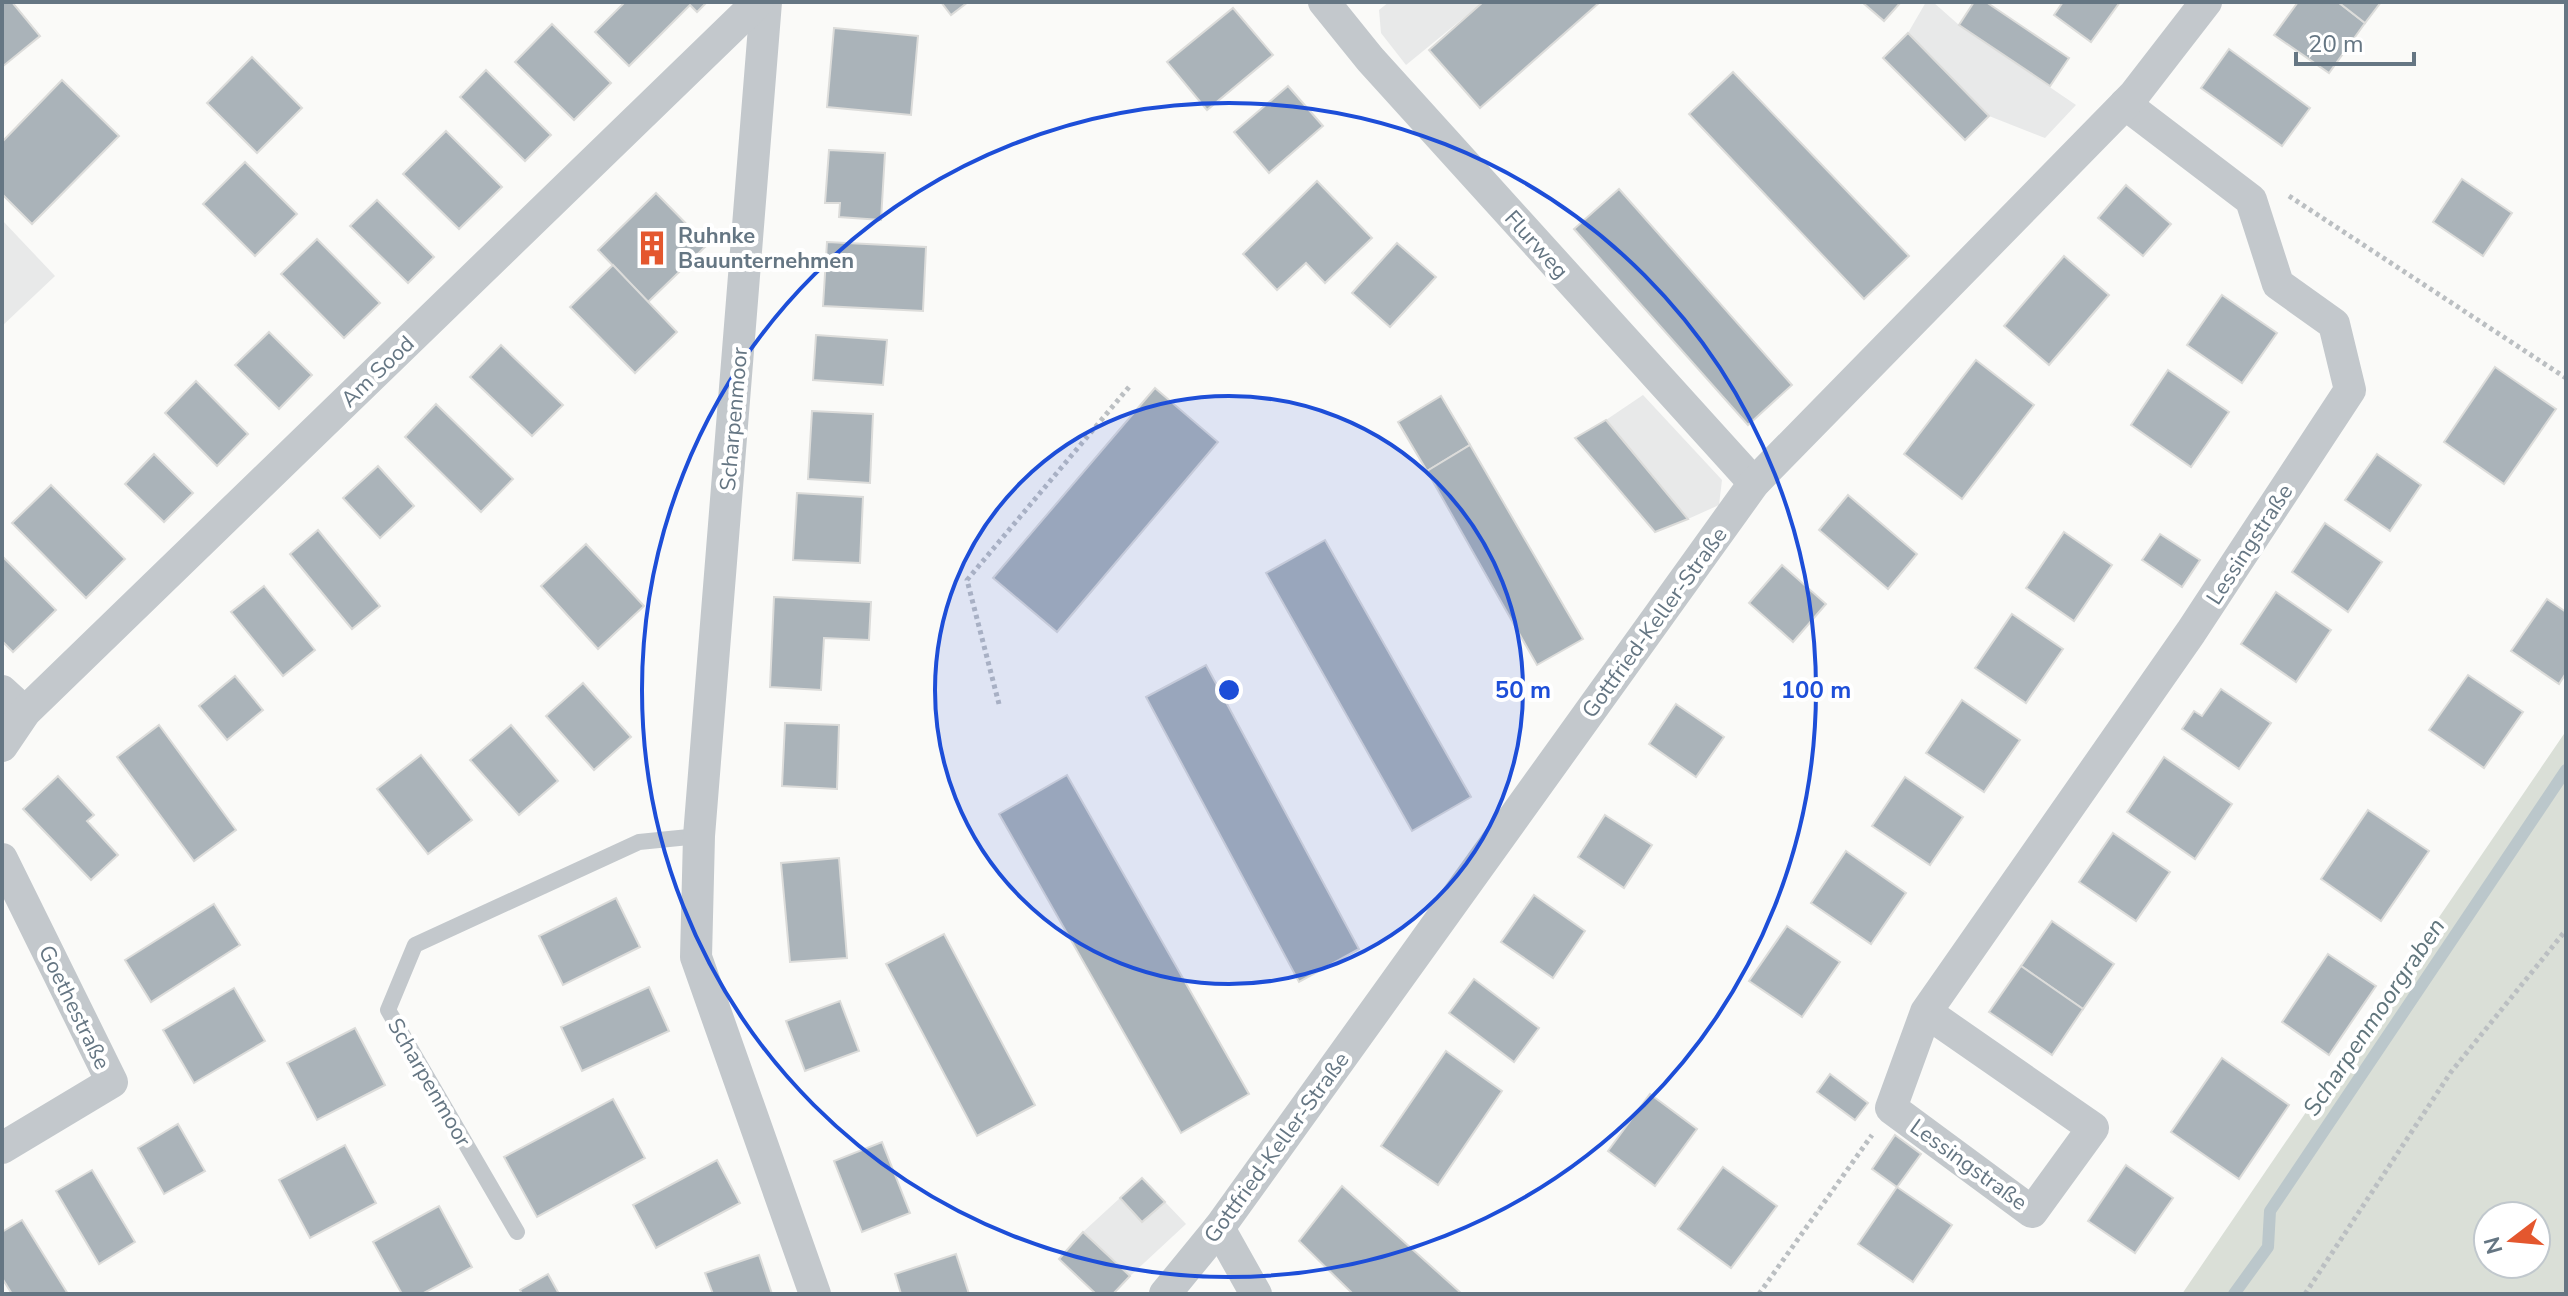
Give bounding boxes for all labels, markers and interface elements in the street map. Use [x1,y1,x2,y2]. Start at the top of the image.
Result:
scale bar [2296,16,2414,66]
text: 20 m [2308,28,2364,60]
street label: Flurweg [1498,204,1575,285]
place label: Ruhnke Bauunternehmen [678,221,854,276]
building icon: Ruhnke Bauunternehmen [633,229,671,267]
street label: Am Sood [334,329,421,414]
street label: Scharpenmoor [713,346,755,492]
street label: Lessingstraße [2200,478,2300,611]
street label: Gottfried-Keller-Straße [1575,521,1734,724]
text: 50 m [1495,674,1551,706]
text: 100 m [1781,674,1851,706]
centre of rings [1215,676,1243,704]
water label: Scharpenmoorgraben [2296,912,2452,1122]
street label: Goethestraße [31,940,117,1075]
street label: Scharpenmoor [380,1013,478,1152]
street label: Gottfried-Keller-Straße [1197,1046,1356,1249]
street label: Lessingstraße [1904,1112,2033,1218]
north arrow [2472,1200,2552,1280]
text: N [2477,1233,2510,1257]

